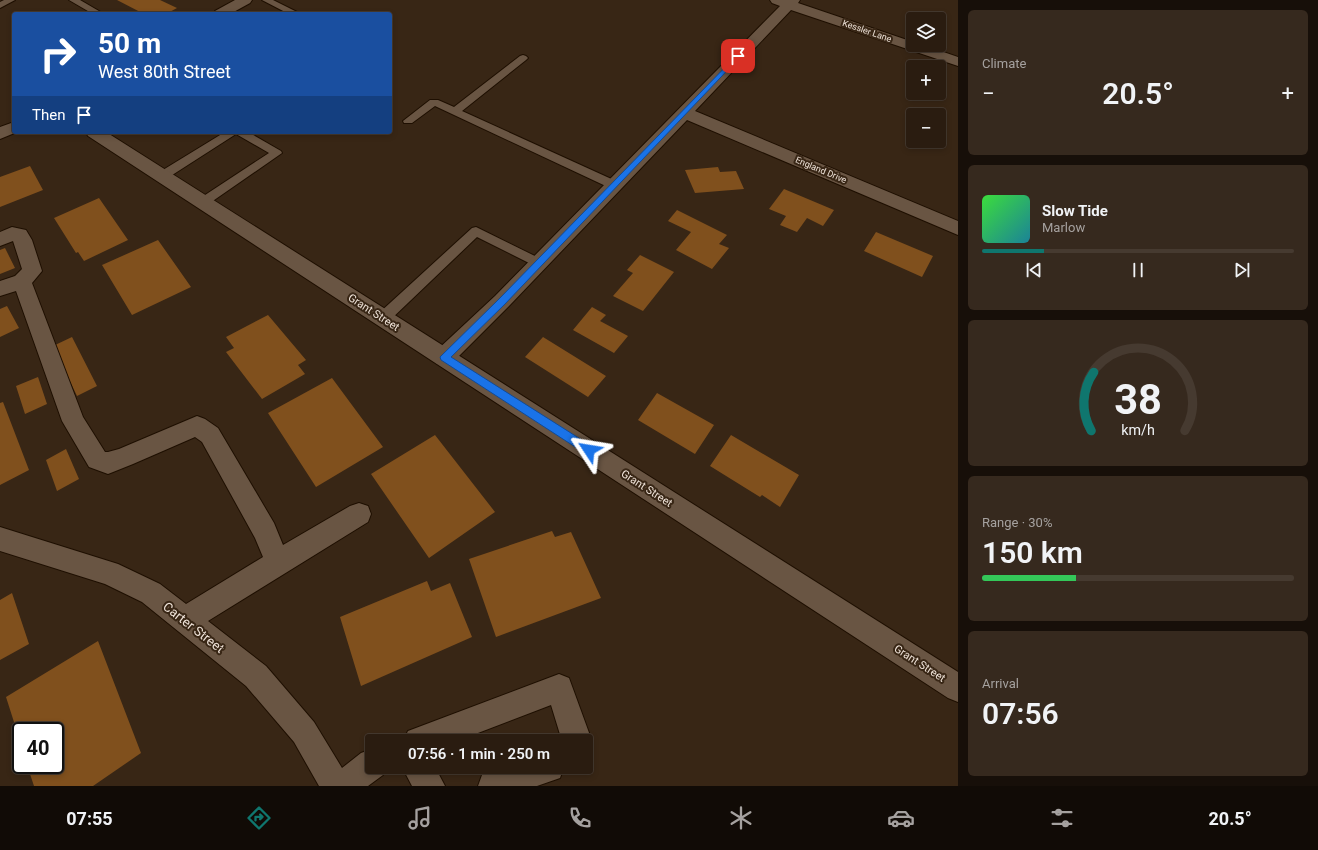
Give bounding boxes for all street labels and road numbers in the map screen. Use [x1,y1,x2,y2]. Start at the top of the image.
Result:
street label: Kessler Lane [841,18,893,44]
street label: England Drive [794,155,848,185]
street label: Grant Street [346,291,402,334]
street label: Grant Street [619,467,675,510]
street label: Carter Street [160,599,227,656]
street label: Grant Street [892,642,948,685]

